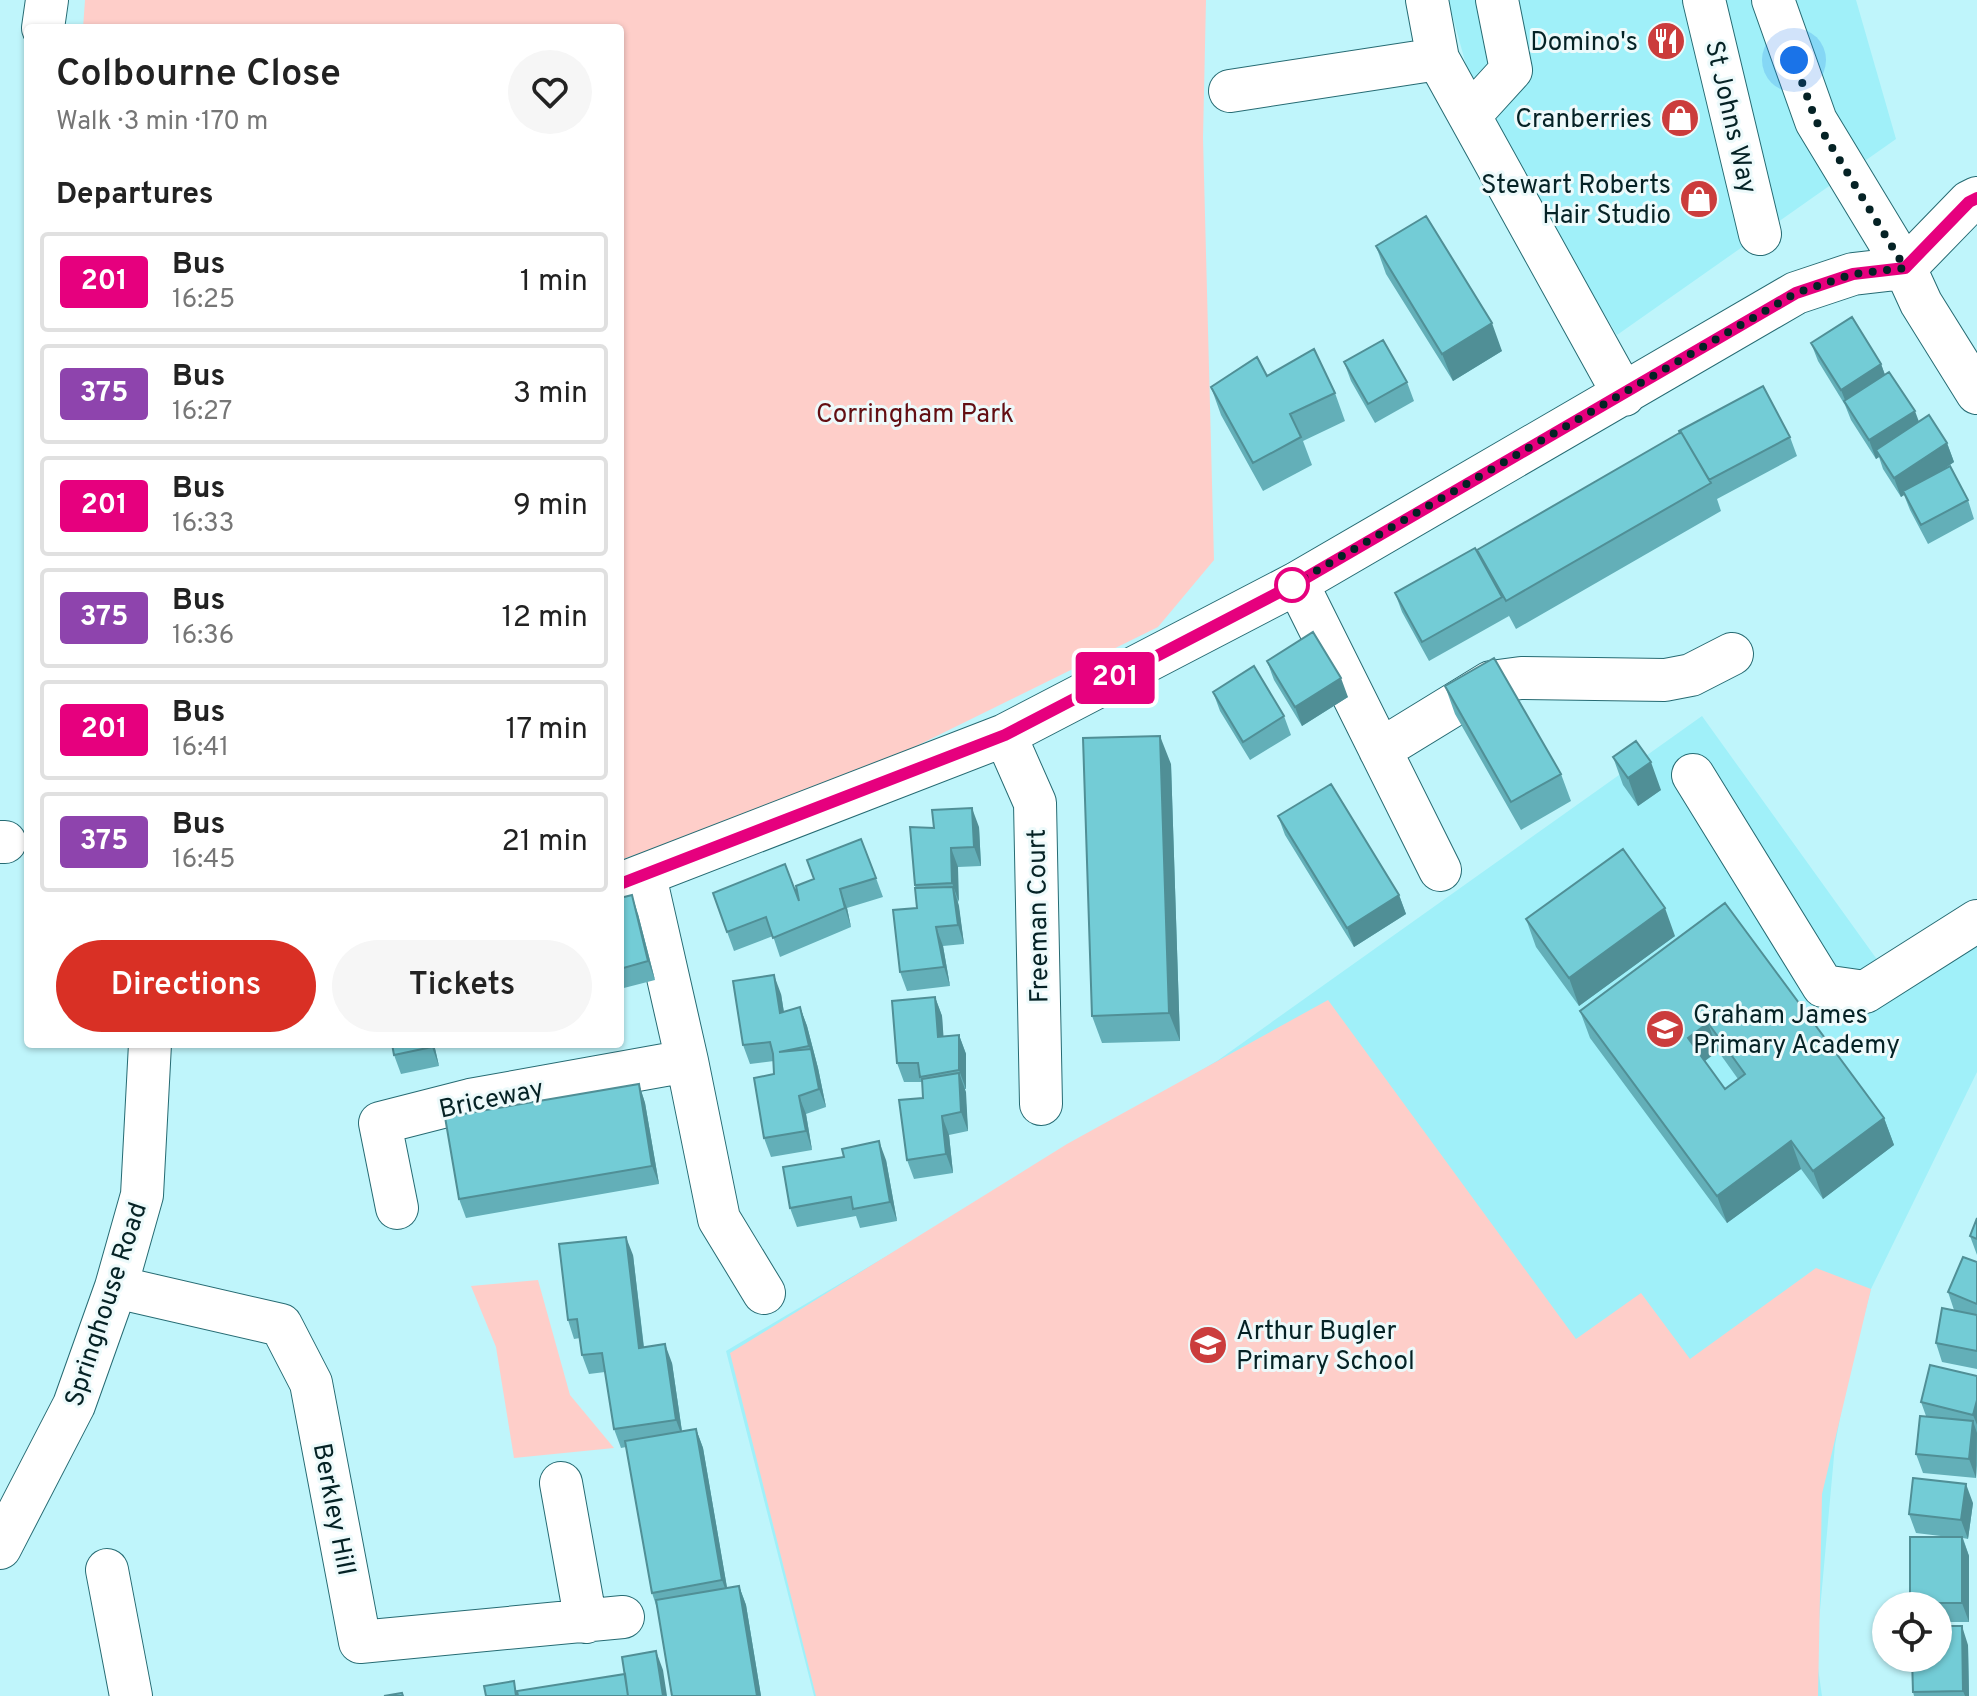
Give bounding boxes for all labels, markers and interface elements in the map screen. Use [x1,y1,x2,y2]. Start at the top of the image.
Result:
restaurant icon: Domino's [1645,20,1687,62]
place label: Domino's [1530,27,1638,60]
street label: St Johns Way [1696,38,1763,197]
your location [1774,40,1814,80]
button: heart [508,50,592,134]
text: Colbourne Close [56,51,341,100]
shop icon: Cranberries [1659,97,1701,139]
place label: Cranberries [1515,104,1652,137]
text: Walk · 3 min · 170 m [56,106,268,139]
place label: Stewart Roberts Hair Studio [1481,170,1671,233]
text: Departures [56,177,214,214]
shop icon: Stewart Roberts Hair Studio [1678,178,1720,220]
text: Bus [172,247,225,284]
text: 201 [81,264,127,300]
text: 1 min [520,264,588,301]
text: 16:25 [172,284,235,317]
text: Bus [172,359,225,396]
text: 375 [80,376,128,412]
text: 3 min [513,376,588,413]
text: 16:27 [172,396,232,429]
park label: Corringham Park [816,399,1014,432]
text: Bus [172,471,225,508]
text: 201 [81,488,127,524]
text: 9 min [513,488,588,525]
text: 16:33 [172,508,234,541]
unlabelled marker [1275,568,1309,602]
text: Bus [172,583,225,620]
text: 375 [80,600,128,636]
text: 12 min [501,600,588,637]
text: 16:36 [172,620,234,653]
line badge: 201 [1069,652,1161,704]
text: 201 [1092,660,1138,696]
text: Bus [172,695,225,732]
text: 201 [81,712,127,748]
text: 17 min [505,712,588,749]
text: 16:41 [172,732,229,765]
text: Bus [172,807,225,844]
text: 375 [80,824,128,860]
text: 21 min [501,824,588,861]
street label: Freeman Court [1021,829,1058,1003]
text: 16:45 [172,844,235,877]
button: Directions [56,940,316,1032]
button: Tickets [332,940,592,1032]
place label: Graham James Primary Academy [1693,1000,1900,1063]
school or university icon: Graham James Primary Academy [1644,1008,1686,1050]
street label: Briceway [436,1073,547,1128]
street label: Springhouse Road [59,1198,156,1411]
place label: Arthur Bugler Primary School [1236,1316,1415,1379]
school or university icon: Arthur Bugler Primary School [1187,1324,1229,1366]
street label: Berkley Hill [304,1441,362,1578]
map controls [1872,1592,1952,1672]
button: locate [1872,1592,1952,1672]

